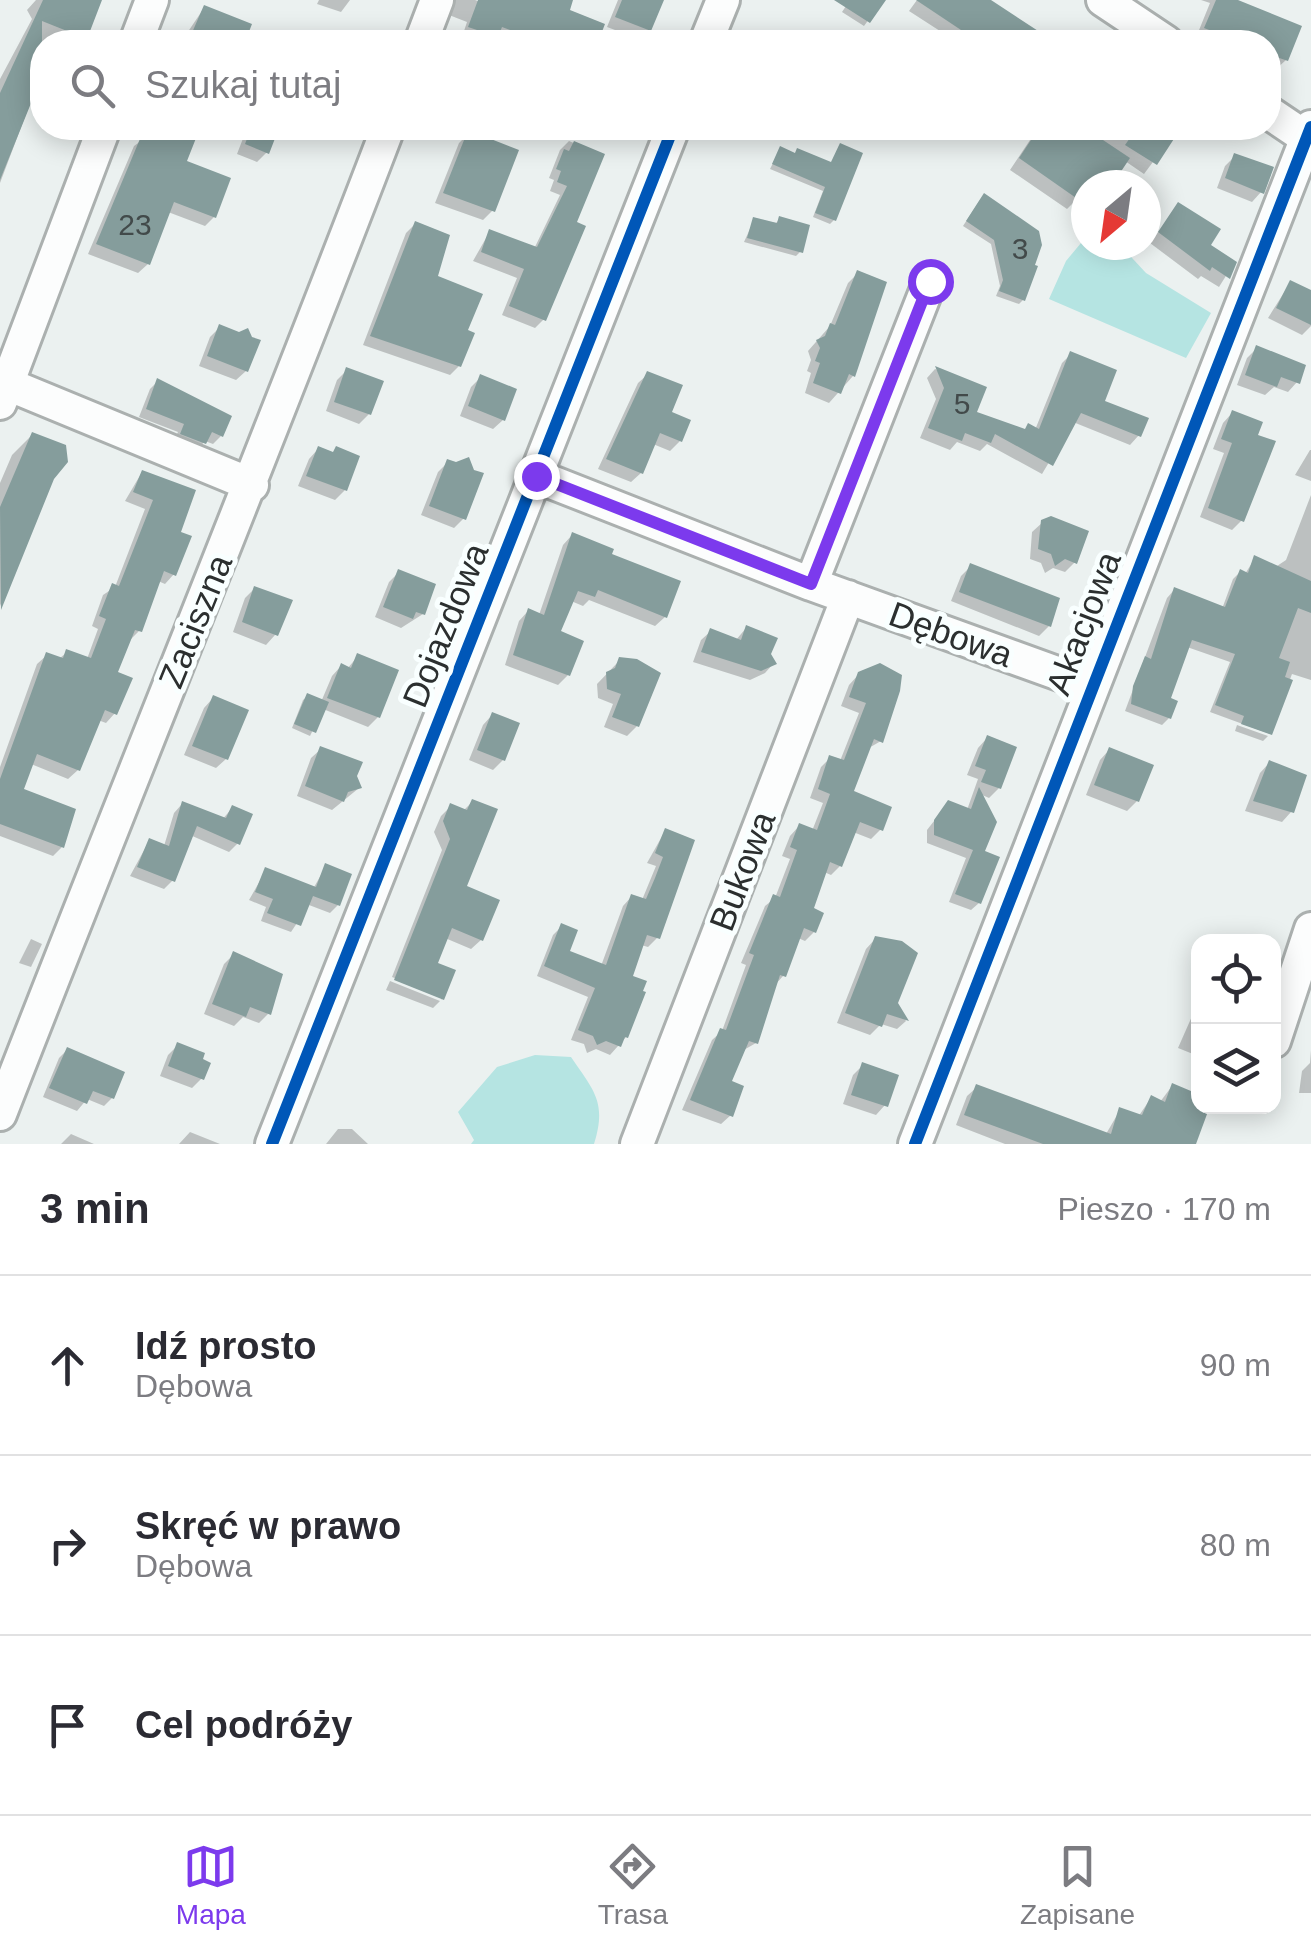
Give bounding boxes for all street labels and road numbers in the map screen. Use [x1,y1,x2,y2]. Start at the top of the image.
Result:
street label: Dojazdowa [394,537,496,713]
street label: Akacjowa [1038,546,1128,700]
street label: Zaciszna [151,548,240,693]
street label: Dębowa [884,594,1019,674]
street label: Bukowa [701,805,783,936]

